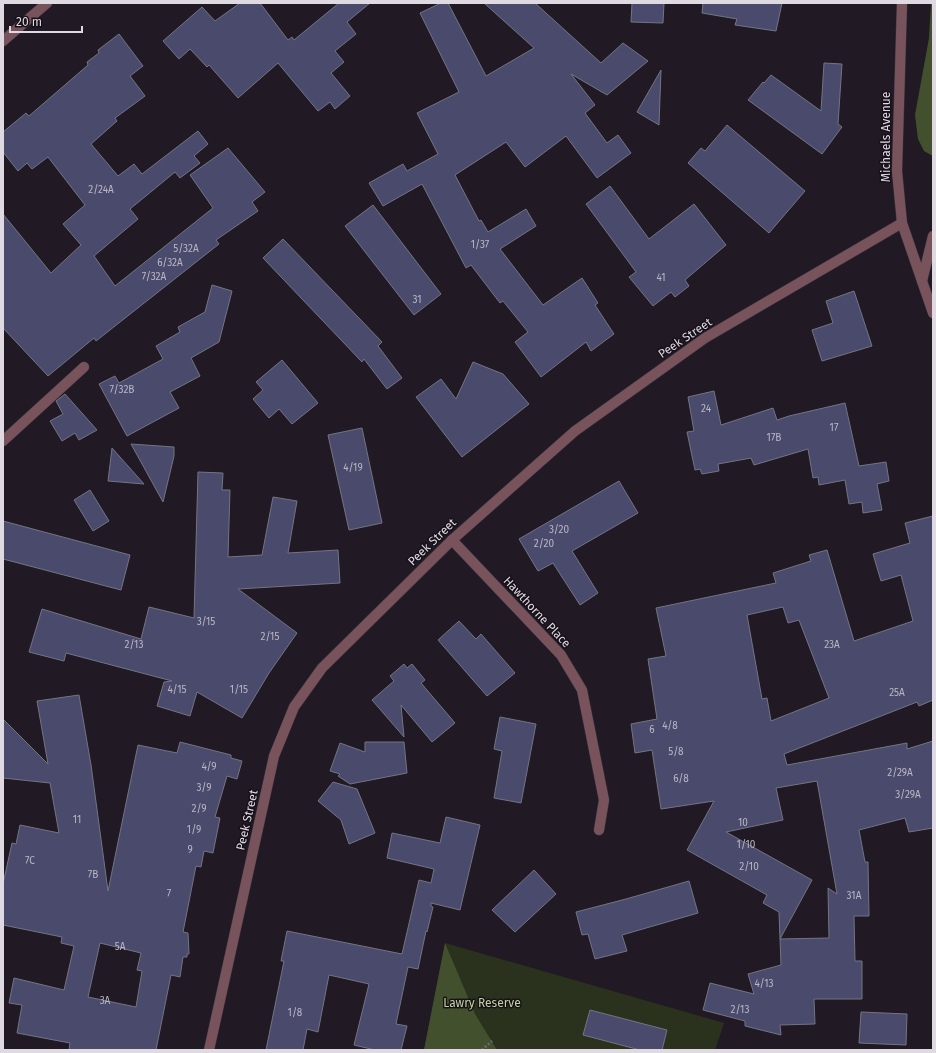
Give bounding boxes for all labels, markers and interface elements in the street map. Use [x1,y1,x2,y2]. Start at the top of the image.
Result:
scale bar [10,8,82,34]
text: 20 m [16,15,42,29]
street label: Michaels Avenue [879,92,893,182]
house number: 2/24A [88,184,114,196]
house number: 1/37 [471,239,490,251]
house number: 5/32A [173,243,199,255]
house number: 6/32A [157,257,183,269]
house number: 7/32A [142,271,167,283]
house number: 41 [656,272,666,284]
house number: 31 [412,294,422,306]
street label: Peek Street [656,315,715,361]
house number: 7/32B [110,384,134,396]
house number: 24 [701,403,712,415]
house number: 17 [830,422,839,434]
house number: 17B [767,432,781,444]
house number: 4/19 [343,462,363,474]
street label: Peek Street [405,515,459,568]
house number: 3/20 [549,524,569,536]
house number: 2/20 [534,538,555,550]
street label: Hawthorne Place [501,574,573,650]
house number: 3/15 [197,616,215,628]
house number: 2/15 [261,631,279,643]
house number: 2/13 [125,639,143,651]
house number: 23A [824,639,840,651]
house number: 4/15 [167,684,187,696]
house number: 1/15 [230,684,248,696]
house number: 25A [889,687,905,699]
house number: 4/8 [662,720,678,732]
house number: 6 [649,724,655,736]
house number: 5/8 [668,746,684,758]
house number: 4/9 [201,761,217,773]
house number: 2/29A [887,767,913,779]
house number: 6/8 [673,773,689,785]
house number: 3/9 [197,782,211,794]
street label: Peek Street [233,788,261,852]
house number: 3/29A [895,789,921,801]
house number: 2/9 [192,803,207,815]
house number: 11 [73,814,81,826]
house number: 10 [738,817,748,829]
house number: 1/9 [187,824,201,836]
house number: 1/10 [737,839,756,851]
house number: 9 [187,844,193,856]
house number: 7C [25,855,35,867]
house number: 2/10 [739,861,759,873]
house number: 7B [88,869,98,881]
house number: 7 [167,888,172,900]
house number: 31A [847,890,862,902]
house number: 5A [115,941,126,953]
house number: 4/13 [754,978,774,990]
house number: 3A [100,995,111,1007]
park label: Lawry Reserve [443,996,521,1010]
house number: 2/13 [731,1004,749,1016]
house number: 1/8 [288,1007,303,1019]

